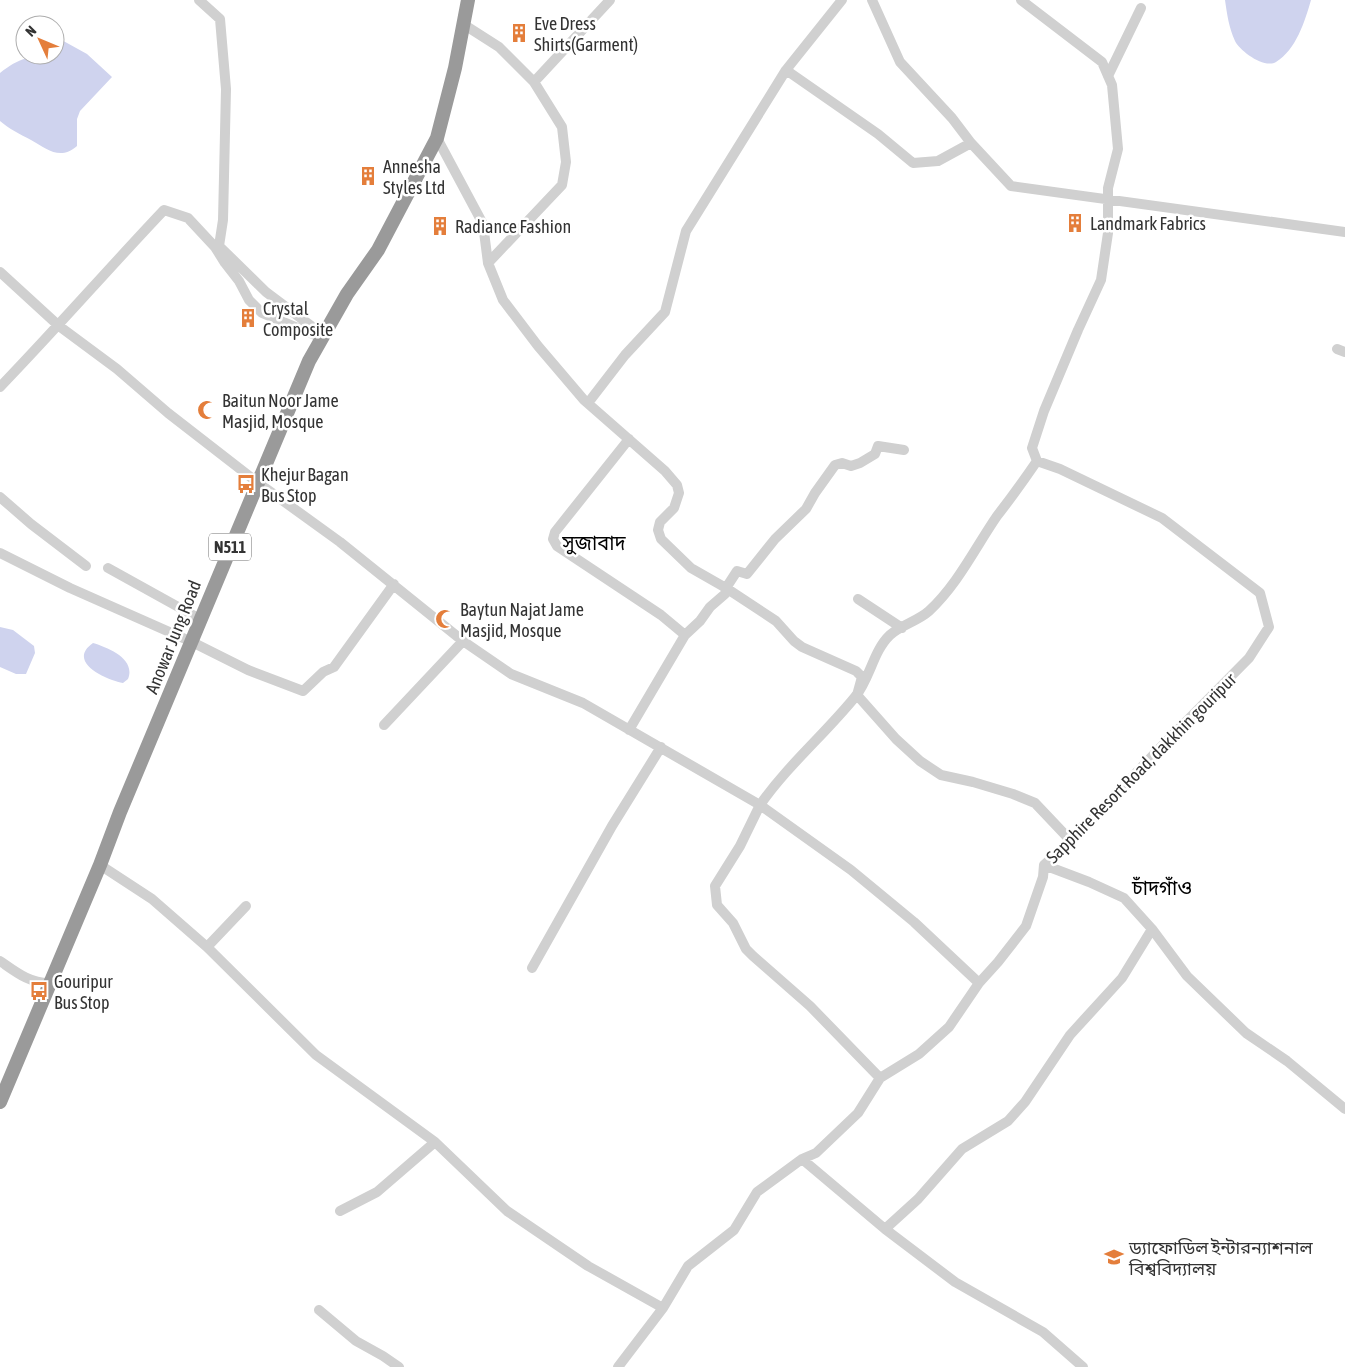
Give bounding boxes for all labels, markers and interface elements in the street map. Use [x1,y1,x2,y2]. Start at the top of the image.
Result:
place label: Eve Dress Shirts(Garment) [534,13,638,55]
north arrow [15,15,65,65]
text: N [22,22,39,39]
building icon: Eve Dress Shirts(Garment) [508,22,530,44]
place label: Annesha Styles Ltd [383,156,445,198]
building icon: Annesha Styles Ltd [357,165,379,187]
building icon: Landmark Fabrics [1064,212,1086,234]
place label: Landmark Fabrics [1090,213,1206,234]
building icon: Radiance Fashion [429,215,451,237]
place label: Radiance Fashion [455,216,571,237]
place label: Crystal Composite [263,298,333,340]
building icon: Crystal Composite [237,307,259,329]
place label: Baitun Noor Jame Masjid, Mosque [222,390,339,432]
mosque icon: Baitun Noor Jame Masjid, Mosque [196,399,218,421]
place label: Khejur Bagan Bus Stop [261,464,349,506]
bus stop icon: Khejur Bagan Bus Stop [235,473,257,495]
district label: সুজাবাদ [561,531,627,555]
road number: N511 [209,534,251,560]
street label: Anowar Jung Road [141,577,205,697]
place label: Baytun Najat Jame Masjid, Mosque [460,599,584,641]
mosque icon: Baytun Najat Jame Masjid, Mosque [434,608,456,630]
street label: Sapphire Resort Road, dakkhin gouripur [1042,668,1241,867]
district label: চাঁদগাঁও [1131,876,1192,899]
place label: Gouripur Bus Stop [54,971,113,1013]
bus stop icon: Gouripur Bus Stop [28,980,50,1002]
place label: ড্যাফোডিল ইন্টারন্যাশনাল বিশ্ববিদ্যালয় [1128,1237,1313,1279]
school or university icon: ড্যাফোডিল ইন্টারন্যাশনাল বিশ্ববিদ্যালয় [1103,1246,1125,1268]

